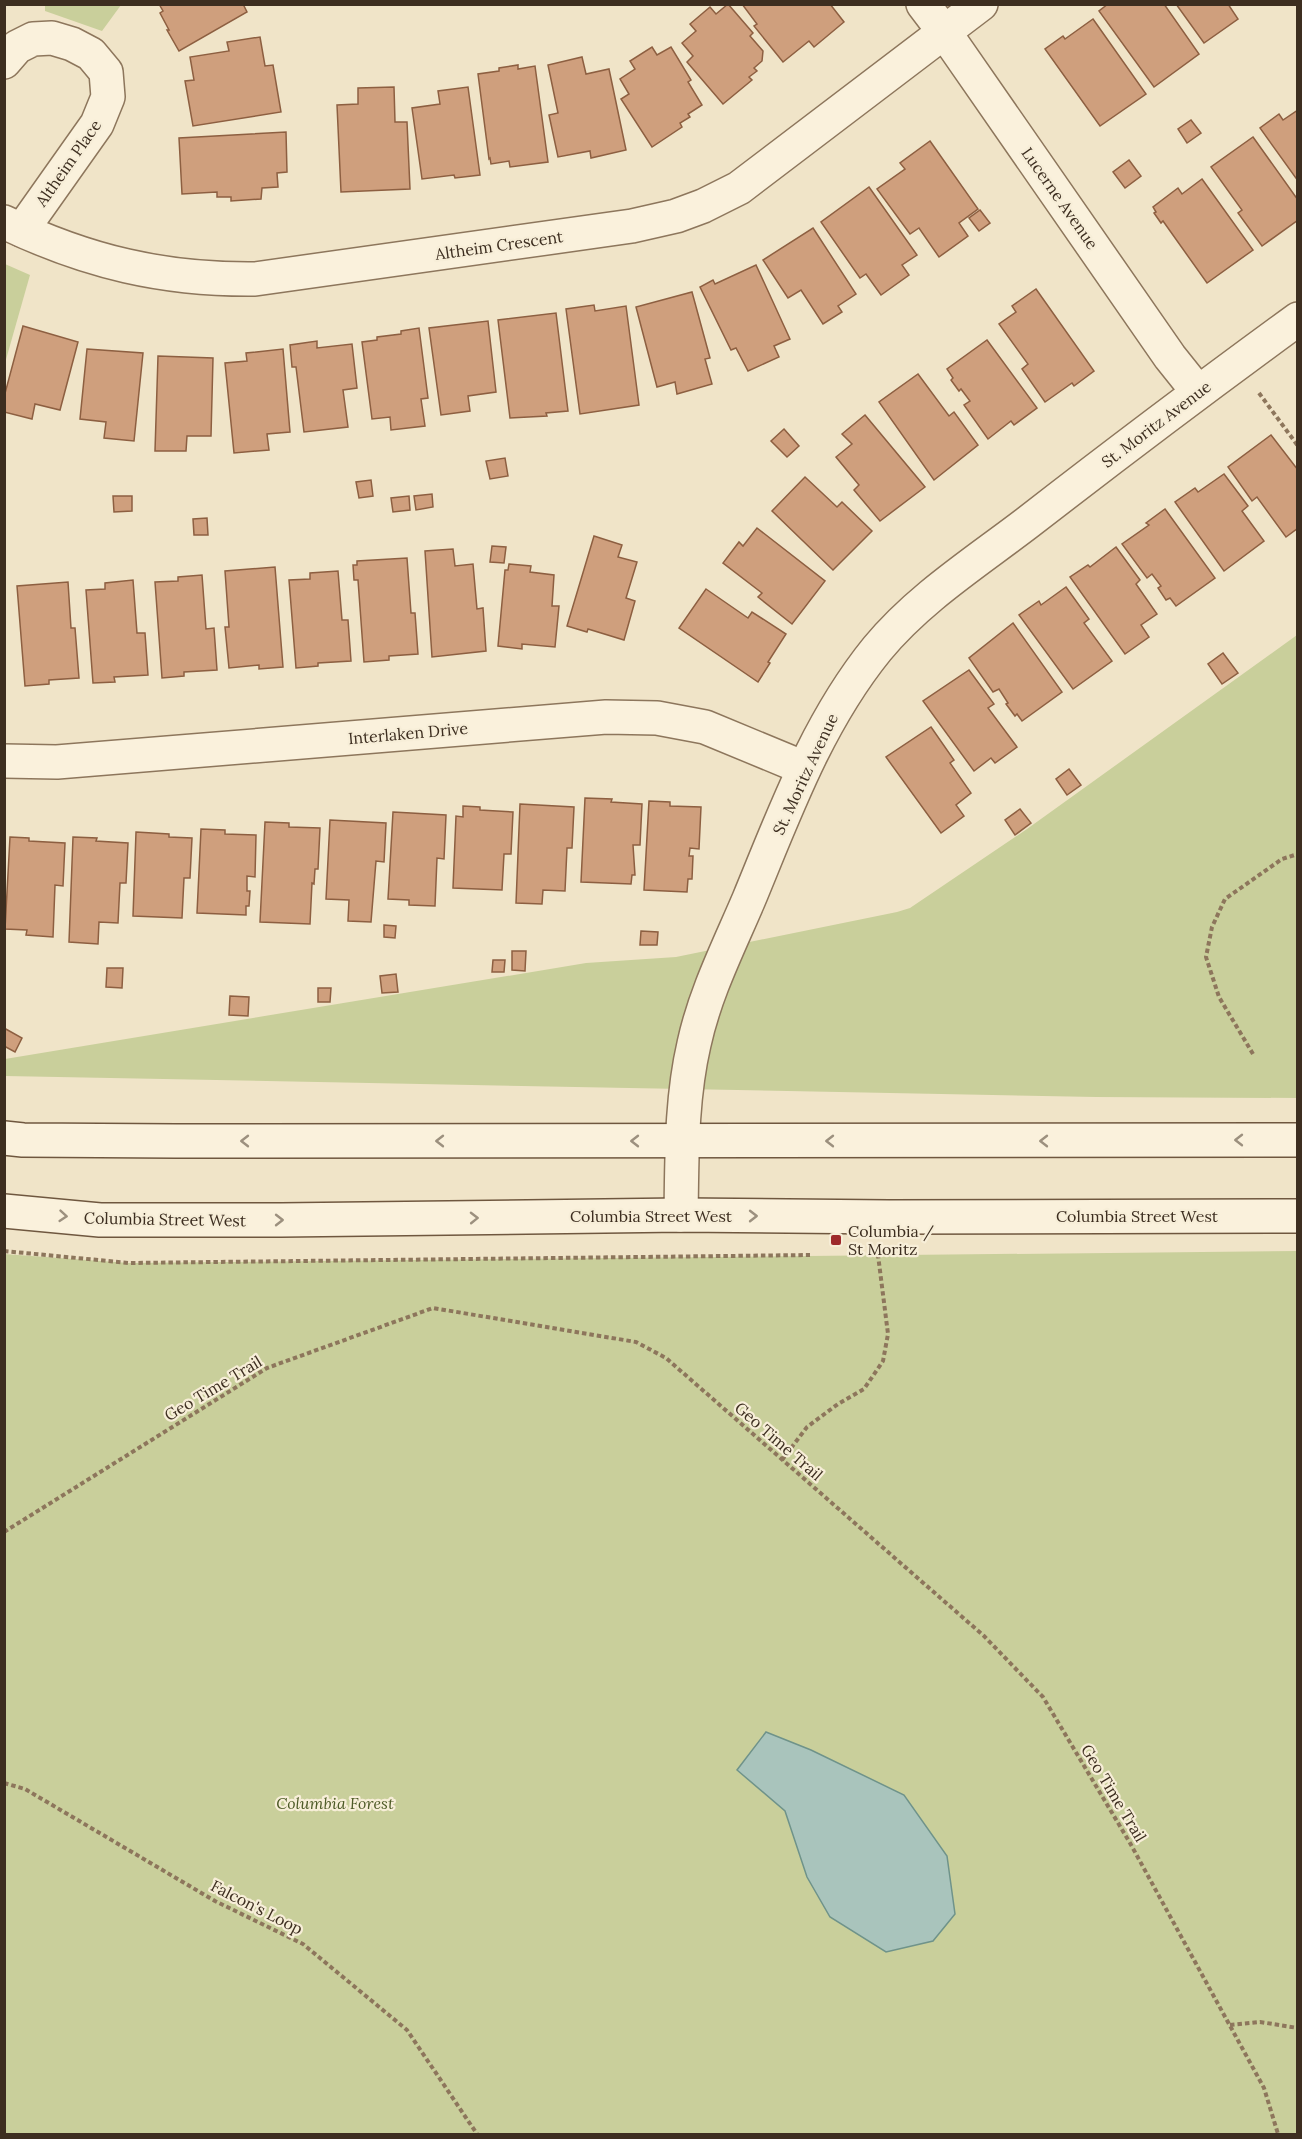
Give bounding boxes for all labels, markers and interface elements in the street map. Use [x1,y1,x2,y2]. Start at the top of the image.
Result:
street label: Altheim Place [30,116,105,211]
street label: Lucerne Avenue [1017,143,1103,253]
street label: Altheim Crescent [433,226,565,264]
street label: St. Moritz Avenue [1097,376,1215,472]
street label: St. Moritz Avenue [768,710,842,838]
street label: Interlaken Drive [347,718,469,748]
one-way arrow [1235,1134,1244,1146]
one-way arrow [240,1135,249,1147]
one-way arrow [435,1135,444,1147]
one-way arrow [630,1135,639,1147]
one-way arrow [825,1135,834,1147]
one-way arrow [1040,1135,1049,1147]
street label: Columbia Street West [570,1206,733,1226]
street label: Columbia Street West [1056,1206,1219,1226]
street label: Columbia Street West [84,1208,247,1230]
one-way arrow [58,1210,67,1223]
one-way arrow [748,1210,757,1222]
one-way arrow [469,1212,478,1224]
one-way arrow [274,1214,283,1226]
place label: Columbia / St Moritz [848,1221,934,1259]
marker: Columbia / St Moritz [829,1233,843,1247]
street label: Geo Time Trail [161,1351,265,1425]
street label: Geo Time Trail [731,1397,827,1485]
street label: Geo Time Trail [1077,1741,1151,1845]
park label: Columbia Forest [276,1793,394,1813]
street label: Falcon's Loop [208,1875,306,1939]

